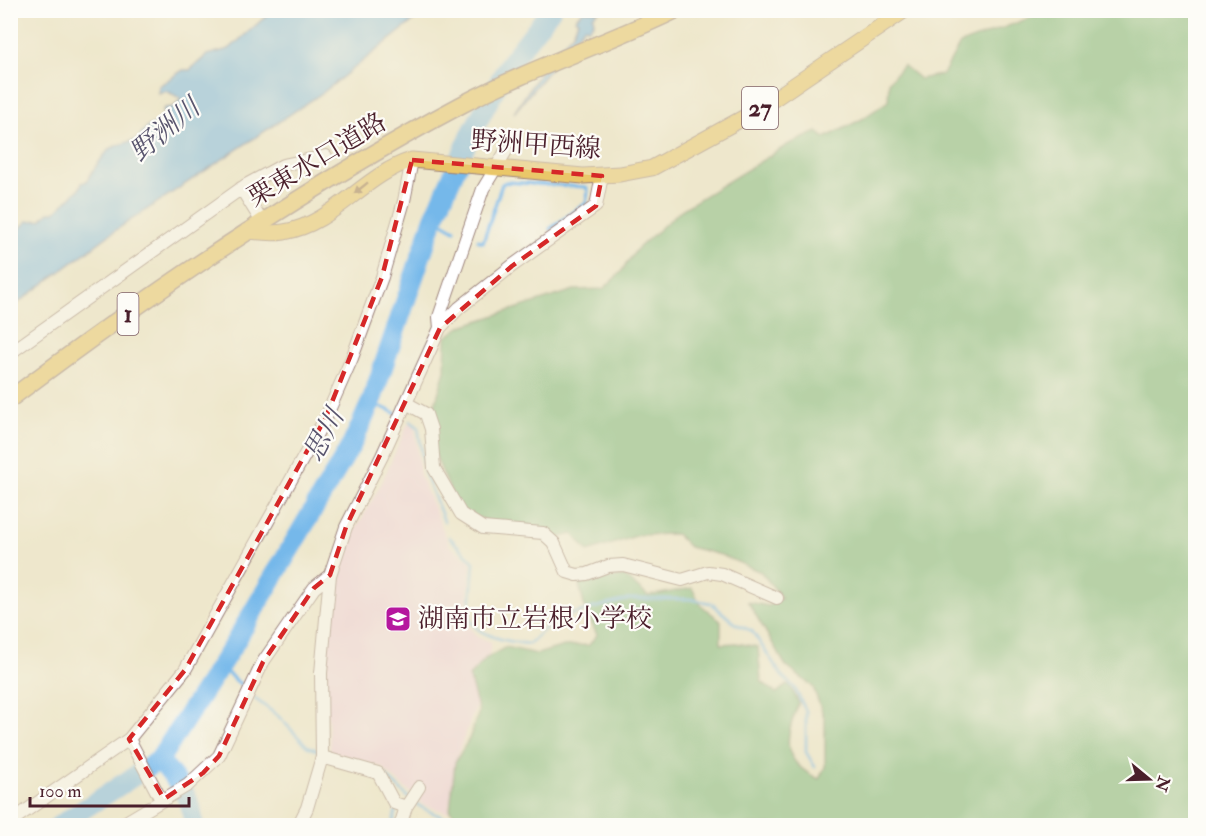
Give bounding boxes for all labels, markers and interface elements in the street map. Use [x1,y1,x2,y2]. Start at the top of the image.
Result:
road number: 27 [742,87,778,129]
water label: 野洲川 [123,89,209,169]
street label: 栗東水口道路 [242,106,392,214]
street label: 野洲甲西線 [470,125,602,165]
one-way arrow [353,181,369,194]
road number: 1 [118,293,138,335]
water label: 思川 [297,401,353,467]
place label: 湖南市立岩根小学校 [418,603,652,635]
school or university icon: 湖南市立岩根小学校 [383,604,413,634]
north arrow [1119,749,1179,809]
scale bar [30,770,189,808]
text: N [1150,773,1174,794]
text: 100 m [39,780,82,803]

